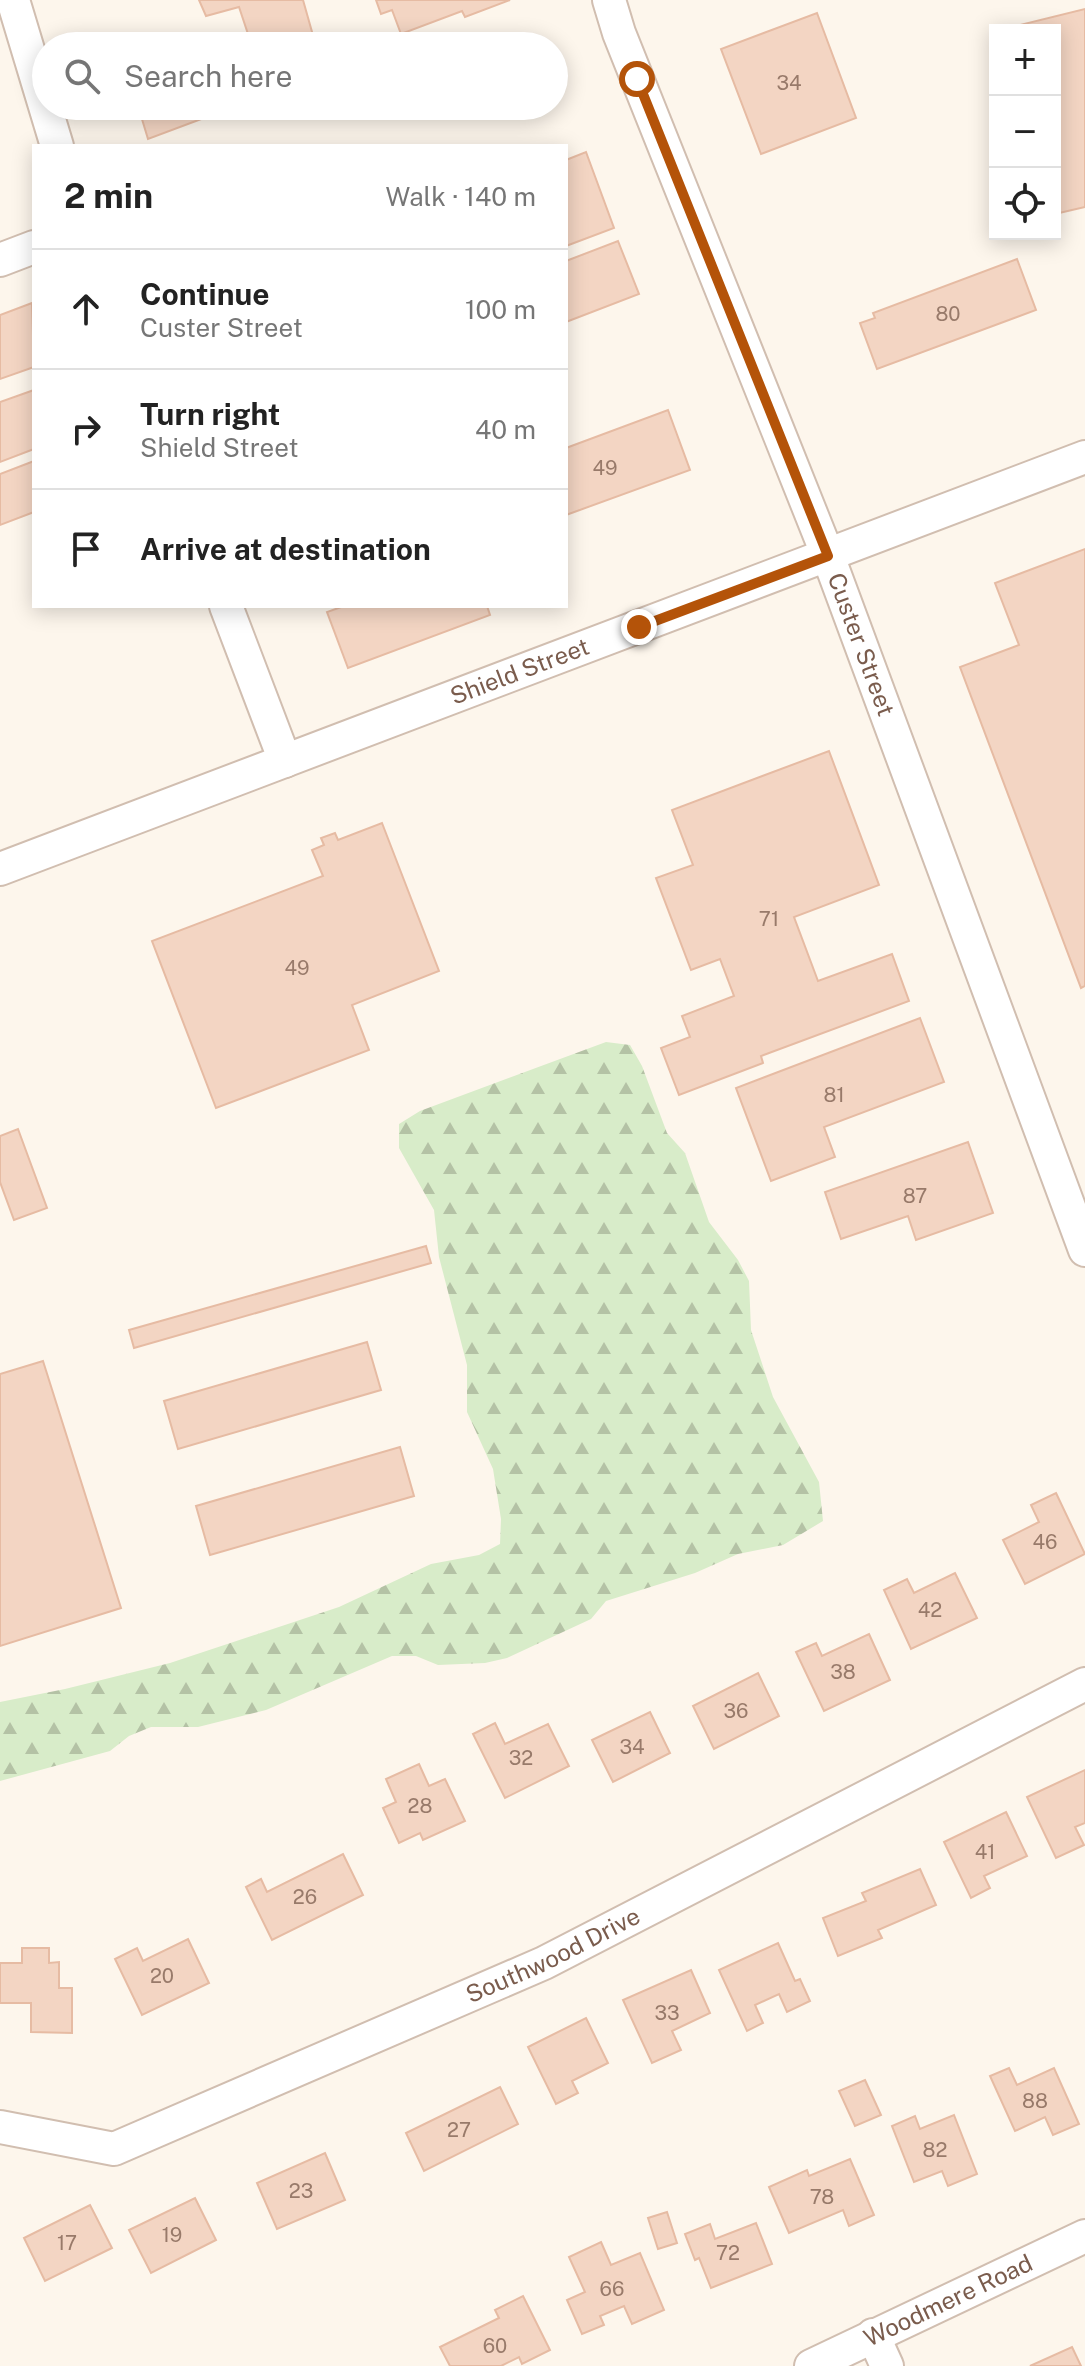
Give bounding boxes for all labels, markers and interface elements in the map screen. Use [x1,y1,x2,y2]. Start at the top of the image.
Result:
map controls [989,24,1061,240]
button: + [989,24,1061,96]
search box [32,32,568,120]
icon: search [60,54,104,98]
text: Search here [124,58,292,94]
route start [619,61,655,97]
house number: 34 [776,71,802,95]
button: − [989,96,1061,168]
button: locate [989,168,1061,240]
text: 2 min [64,176,153,216]
text: Walk · 140 m [386,181,536,212]
text: Continue [140,276,270,312]
icon: ahead [64,287,108,331]
text: 100 m [465,294,536,325]
house number: 80 [935,302,961,326]
text: Custer Street [140,312,303,343]
text: Turn right [140,396,280,432]
icon: right [64,407,108,451]
text: 40 m [475,414,536,445]
text: Shield Street [140,432,299,463]
house number: 49 [592,456,618,480]
icon: arrive [64,527,108,571]
text: Arrive at destination [140,531,431,567]
street label: Custer Street [822,569,901,719]
route end [621,609,657,645]
street label: Shield Street [446,632,593,710]
house number: 71 [759,907,779,931]
house number: 49 [284,956,310,980]
house number: 81 [823,1083,845,1107]
house number: 87 [903,1184,927,1208]
house number: 46 [1032,1530,1058,1554]
house number: 42 [918,1598,942,1622]
house number: 38 [830,1660,856,1684]
house number: 36 [724,1699,748,1723]
house number: 34 [619,1735,645,1759]
house number: 32 [509,1746,533,1770]
house number: 28 [408,1794,432,1818]
house number: 41 [975,1840,995,1864]
house number: 26 [293,1885,317,1909]
street label: Southwood Drive [461,1901,644,2008]
house number: 20 [150,1964,174,1988]
house number: 33 [654,2001,680,2025]
house number: 88 [1022,2089,1048,2113]
house number: 27 [447,2118,471,2142]
house number: 82 [923,2138,947,2162]
house number: 23 [289,2179,313,2203]
house number: 78 [810,2185,834,2209]
house number: 19 [162,2223,182,2247]
house number: 17 [57,2231,77,2255]
house number: 72 [716,2241,740,2265]
street label: Woodmere Road [859,2248,1037,2352]
house number: 66 [600,2277,624,2301]
house number: 60 [483,2334,507,2358]

